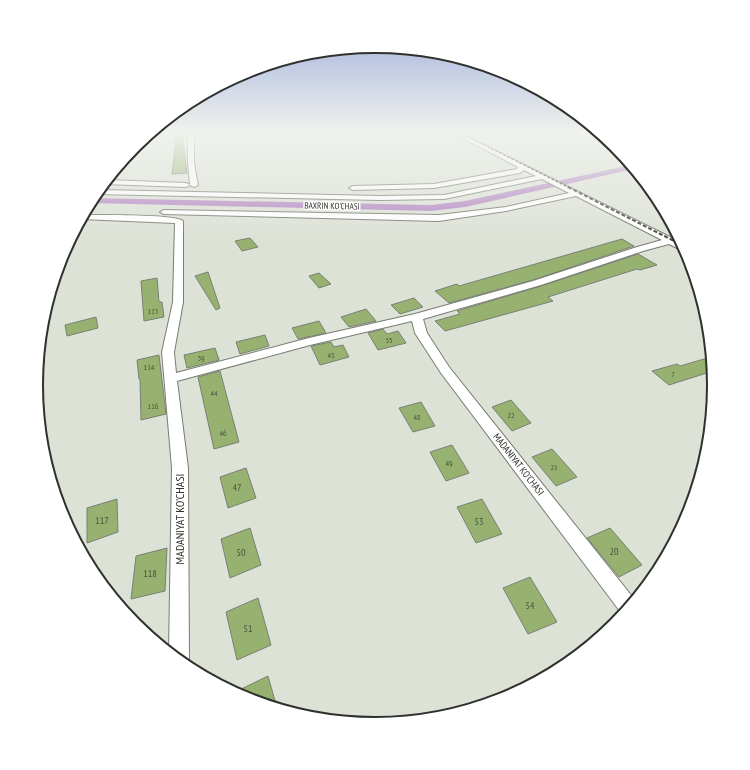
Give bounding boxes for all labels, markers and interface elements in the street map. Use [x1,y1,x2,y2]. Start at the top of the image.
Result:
street label: BAXRIN KO'CHASI [304,200,360,211]
house number: 113 [148,306,159,316]
house number: 55 [385,335,393,345]
house number: 45 [327,350,335,360]
house number: 39 [197,353,205,363]
house number: 114 [144,362,155,372]
house number: 7 [671,369,675,379]
house number: 44 [210,388,218,398]
house number: 116 [148,401,159,411]
house number: 22 [507,410,515,420]
house number: 48 [413,412,421,422]
house number: 46 [219,428,227,438]
street label: MADANIYAT KO'CHASI [490,430,547,498]
house number: 49 [445,458,453,468]
house number: 21 [550,462,558,472]
street label: MADANIYAT KO'CHASI [172,474,187,564]
house number: 47 [233,481,242,494]
house number: 117 [95,514,109,527]
house number: 53 [475,515,484,528]
house number: 20 [610,545,619,558]
house number: 50 [237,546,246,559]
house number: 118 [143,567,157,580]
house number: 54 [526,599,535,612]
house number: 51 [244,622,253,635]

